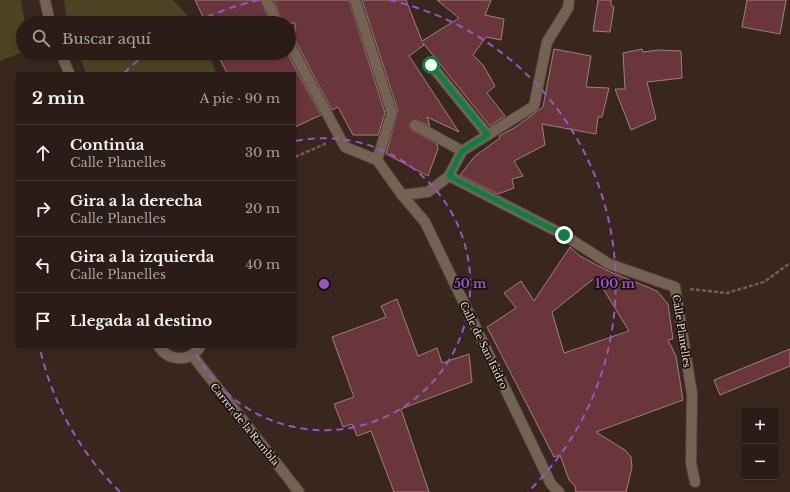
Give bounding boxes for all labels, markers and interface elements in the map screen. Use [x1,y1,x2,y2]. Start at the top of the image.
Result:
search box [16,16,296,60]
icon: search [30,27,52,49]
text: Buscar aquí [62,29,151,48]
route start [422,56,440,74]
text: 2 min [32,88,85,109]
text: A pie · 90 m [200,90,280,107]
text: Continúa [70,135,144,154]
icon: ahead [32,142,54,164]
text: 30 m [245,144,280,161]
text: Calle Planelles [70,154,166,171]
text: Gira a la derecha [70,191,202,210]
icon: right [32,198,54,220]
text: 20 m [245,200,280,217]
text: Calle Planelles [70,210,166,227]
route end [555,226,573,244]
text: Gira a la izquierda [70,247,214,266]
icon: left [32,254,54,276]
text: 40 m [245,256,280,273]
text: Calle Planelles [70,266,166,283]
text: 50 m [454,276,487,291]
text: 100 m [595,276,636,291]
centre of rings [317,277,331,291]
street label: Calle Planelles [669,294,694,369]
street label: Calle de San Isidro [457,299,511,392]
icon: arrive [32,310,54,332]
text: Llegada al destino [70,311,212,330]
street label: Carrer de la Rambla [207,380,282,469]
map controls [742,408,778,480]
button: + [742,408,778,444]
button: − [742,444,778,480]

